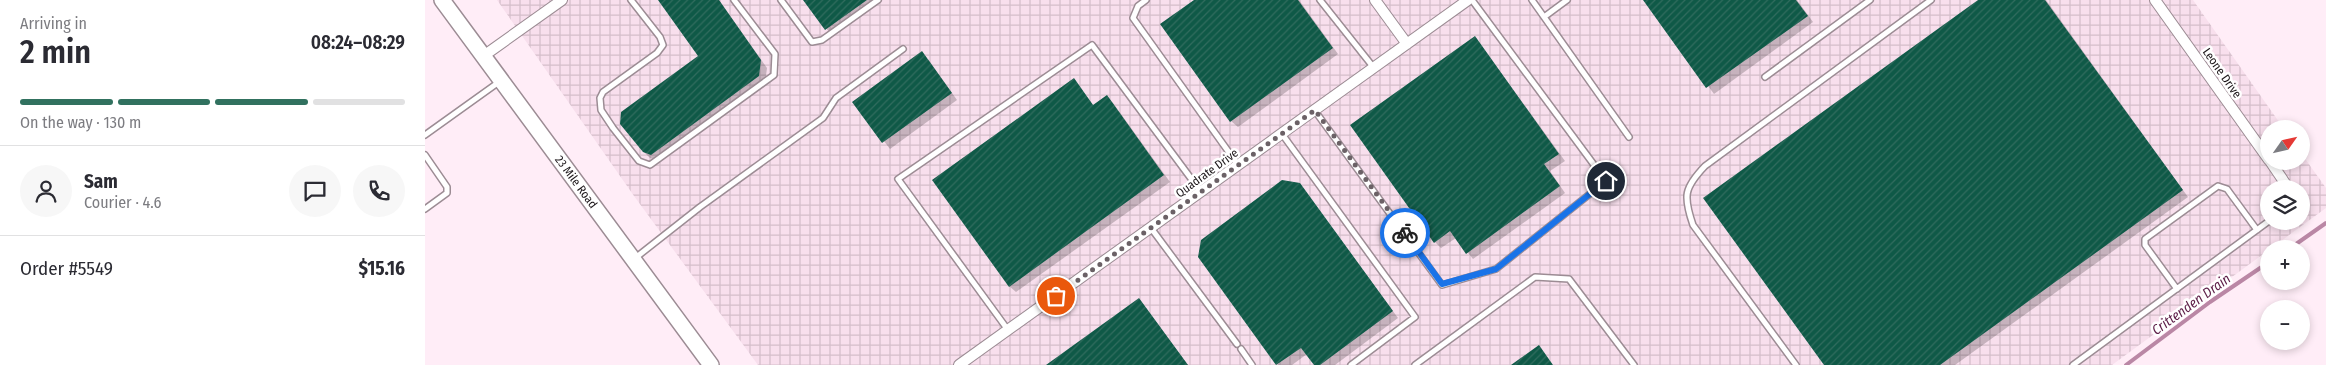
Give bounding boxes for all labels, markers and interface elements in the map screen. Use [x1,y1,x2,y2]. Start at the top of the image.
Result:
text: Arriving in [20,14,87,33]
text: 08:24–08:29 [311,31,405,54]
text: 2 min [20,33,91,71]
street label: Leone Drive [2200,45,2244,101]
text: On the way · 130 m [20,113,141,132]
north arrow [2260,120,2310,170]
map controls [2260,120,2310,350]
street label: Quadrate Drive [1173,146,1241,200]
street label: 23 Mile Road [552,153,600,211]
pin [1585,160,1627,202]
button: person [20,165,72,217]
button: chat [289,165,341,217]
button: phone [353,165,405,217]
icon: home [1592,167,1620,195]
text: Sam [84,170,118,193]
button: layers [2260,180,2310,230]
text: Courier · 4.6 [84,193,162,212]
courier [1380,208,1430,258]
icon: bike [1391,219,1419,247]
button: + [2260,240,2310,290]
text: Order #5549 [20,257,113,280]
text: $15.16 [358,257,405,280]
water label: Crittenden Drain [2149,270,2234,339]
pin [1035,275,1077,317]
icon: bag [1042,282,1070,310]
button: − [2260,300,2310,350]

